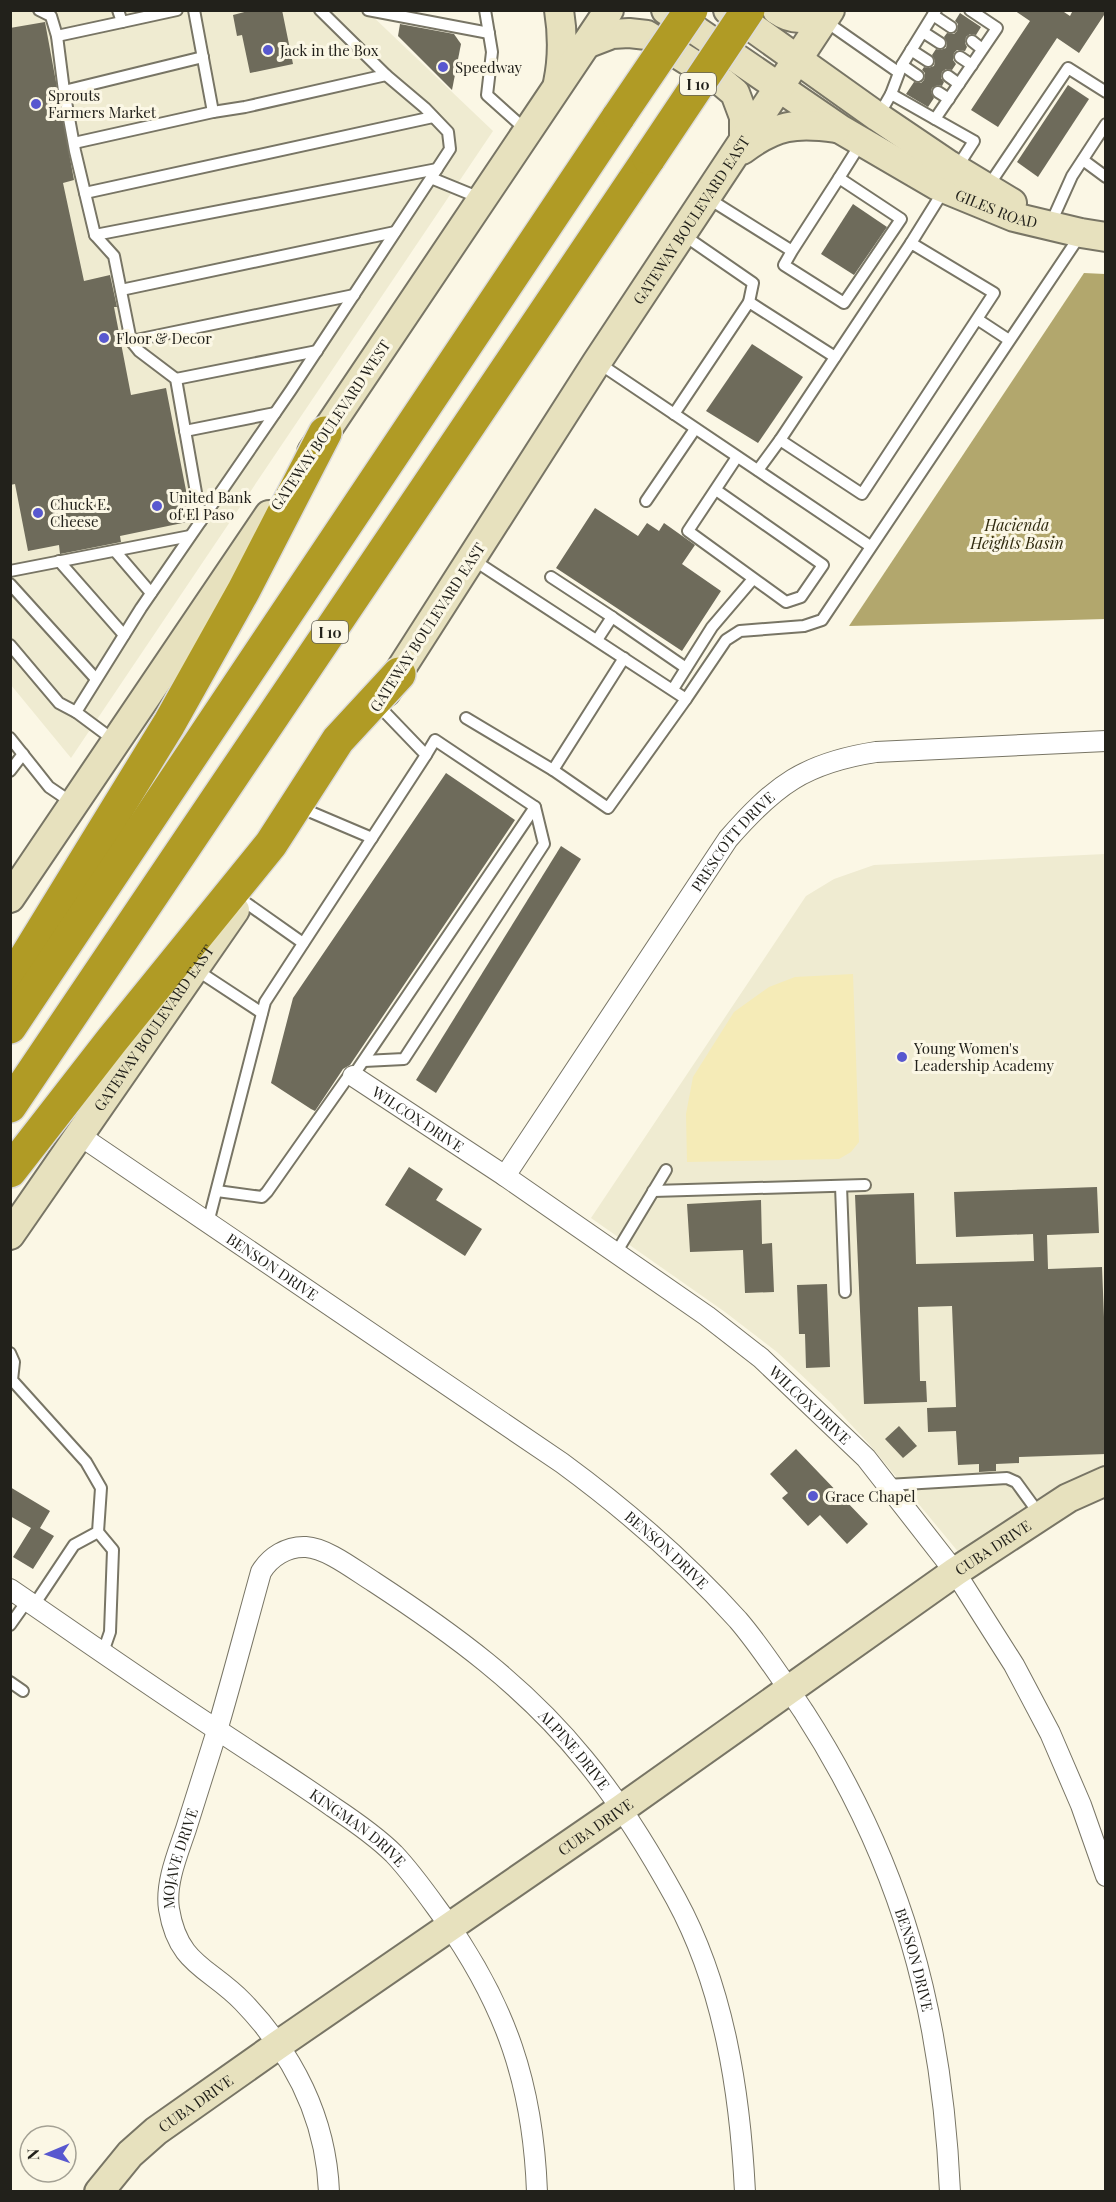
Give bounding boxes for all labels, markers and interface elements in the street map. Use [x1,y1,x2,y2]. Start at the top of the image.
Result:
place label: Jack in the Box [279,40,379,60]
marker: Jack in the Box [261,43,275,57]
place label: Speedway [455,57,523,77]
marker: Speedway [436,60,450,74]
road number: I 10 [680,73,716,95]
place label: Sprouts Farmers Market [48,85,157,122]
marker: Sprouts Farmers Market [29,97,43,111]
street label: GATEWAY BOULEVARD EAST [628,132,754,308]
street label: GILES ROAD [953,184,1040,232]
place label: Floor & Decor [116,328,212,348]
marker: Floor & Decor [97,331,111,345]
street label: GATEWAY BOULEVARD WEST [265,336,395,514]
place label: United Bank of El Paso [169,487,252,524]
place label: Chuck E. Cheese [50,494,110,531]
marker: United Bank of El Paso [150,499,164,513]
marker: Chuck E. Cheese [31,506,45,520]
water label: Hacienda Heights Basin [969,514,1064,553]
street label: GATEWAY BOULEVARD EAST [365,539,489,715]
road number: I 10 [312,621,348,643]
street label: PRESCOTT DRIVE [686,787,779,895]
street label: GATEWAY BOULEVARD EAST [89,941,218,1115]
place label: Young Women's Leadership Academy [913,1038,1054,1075]
marker: Young Women's Leadership Academy [895,1050,909,1064]
street label: WILCOX DRIVE [368,1081,468,1156]
street label: BENSON DRIVE [223,1228,322,1305]
street label: WILCOX DRIVE [764,1360,855,1449]
place label: Grace Chapel [825,1486,916,1506]
marker: Grace Chapel [806,1489,820,1503]
street label: BENSON DRIVE [621,1506,713,1593]
street label: CUBA DRIVE [951,1515,1035,1580]
street label: ALPINE DRIVE [534,1704,614,1794]
street label: KINGMAN DRIVE [306,1784,411,1871]
street label: CUBA DRIVE [554,1794,637,1860]
street label: MOJAVE DRIVE [158,1805,202,1909]
street label: BENSON DRIVE [891,1905,938,2013]
street label: CUBA DRIVE [154,2070,237,2136]
north arrow [18,2124,78,2184]
text: N [22,2148,43,2161]

